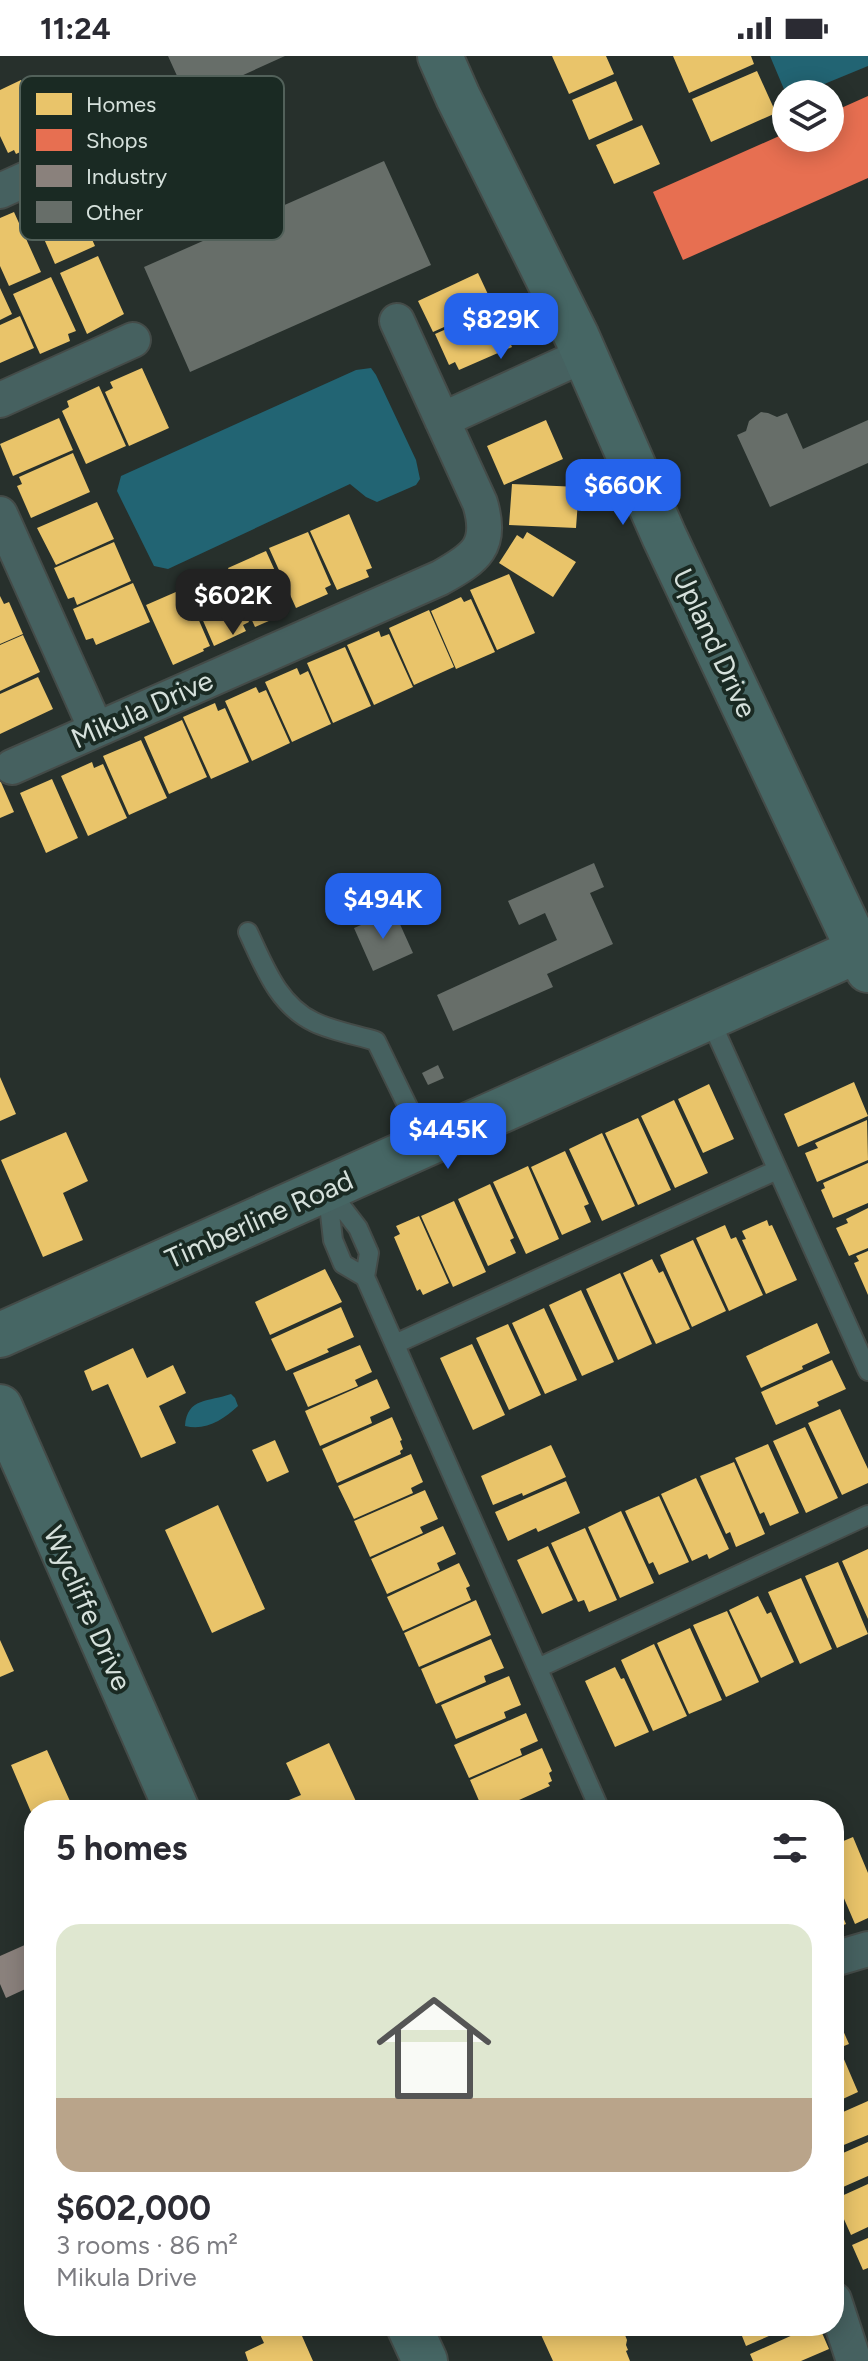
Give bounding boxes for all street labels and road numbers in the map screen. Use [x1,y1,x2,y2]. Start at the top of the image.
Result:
street label: Upland Drive [666,563,764,723]
street label: Mikula Drive [66,663,218,755]
street label: Timberline Road [160,1162,358,1276]
street label: Wycliffe Drive [37,1520,139,1696]

